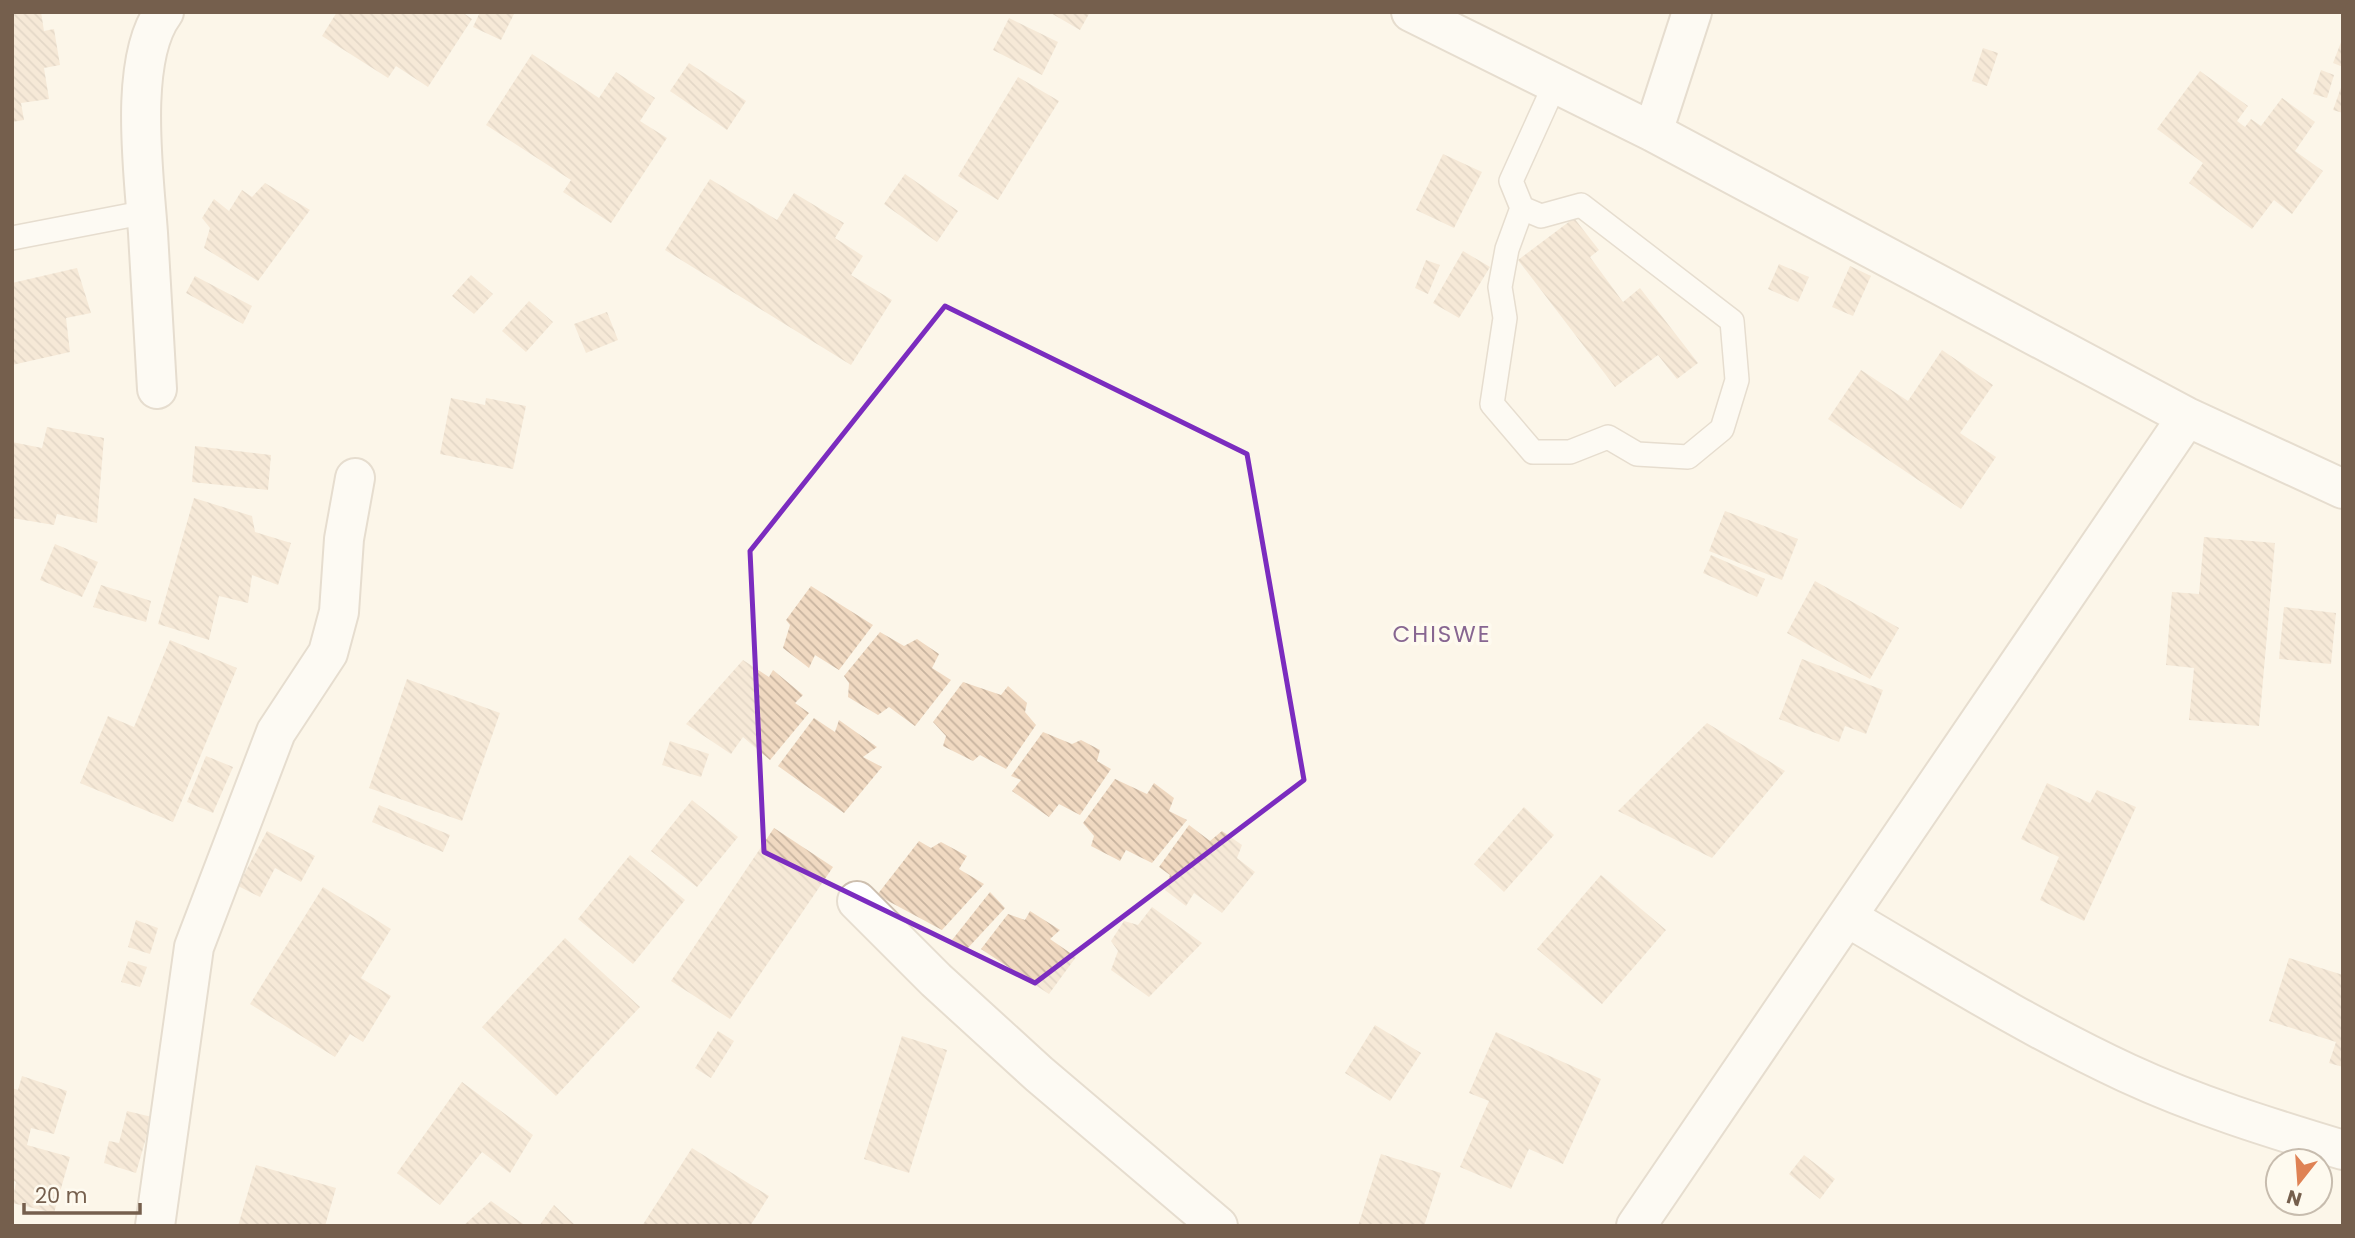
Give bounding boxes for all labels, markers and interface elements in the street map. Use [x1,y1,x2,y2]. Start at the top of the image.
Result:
district label: CHISWE [1392,618,1492,650]
north arrow [2264,1147,2334,1217]
scale bar [24,1172,140,1216]
text: 20 m [35,1181,88,1210]
text: N [2283,1183,2305,1213]

